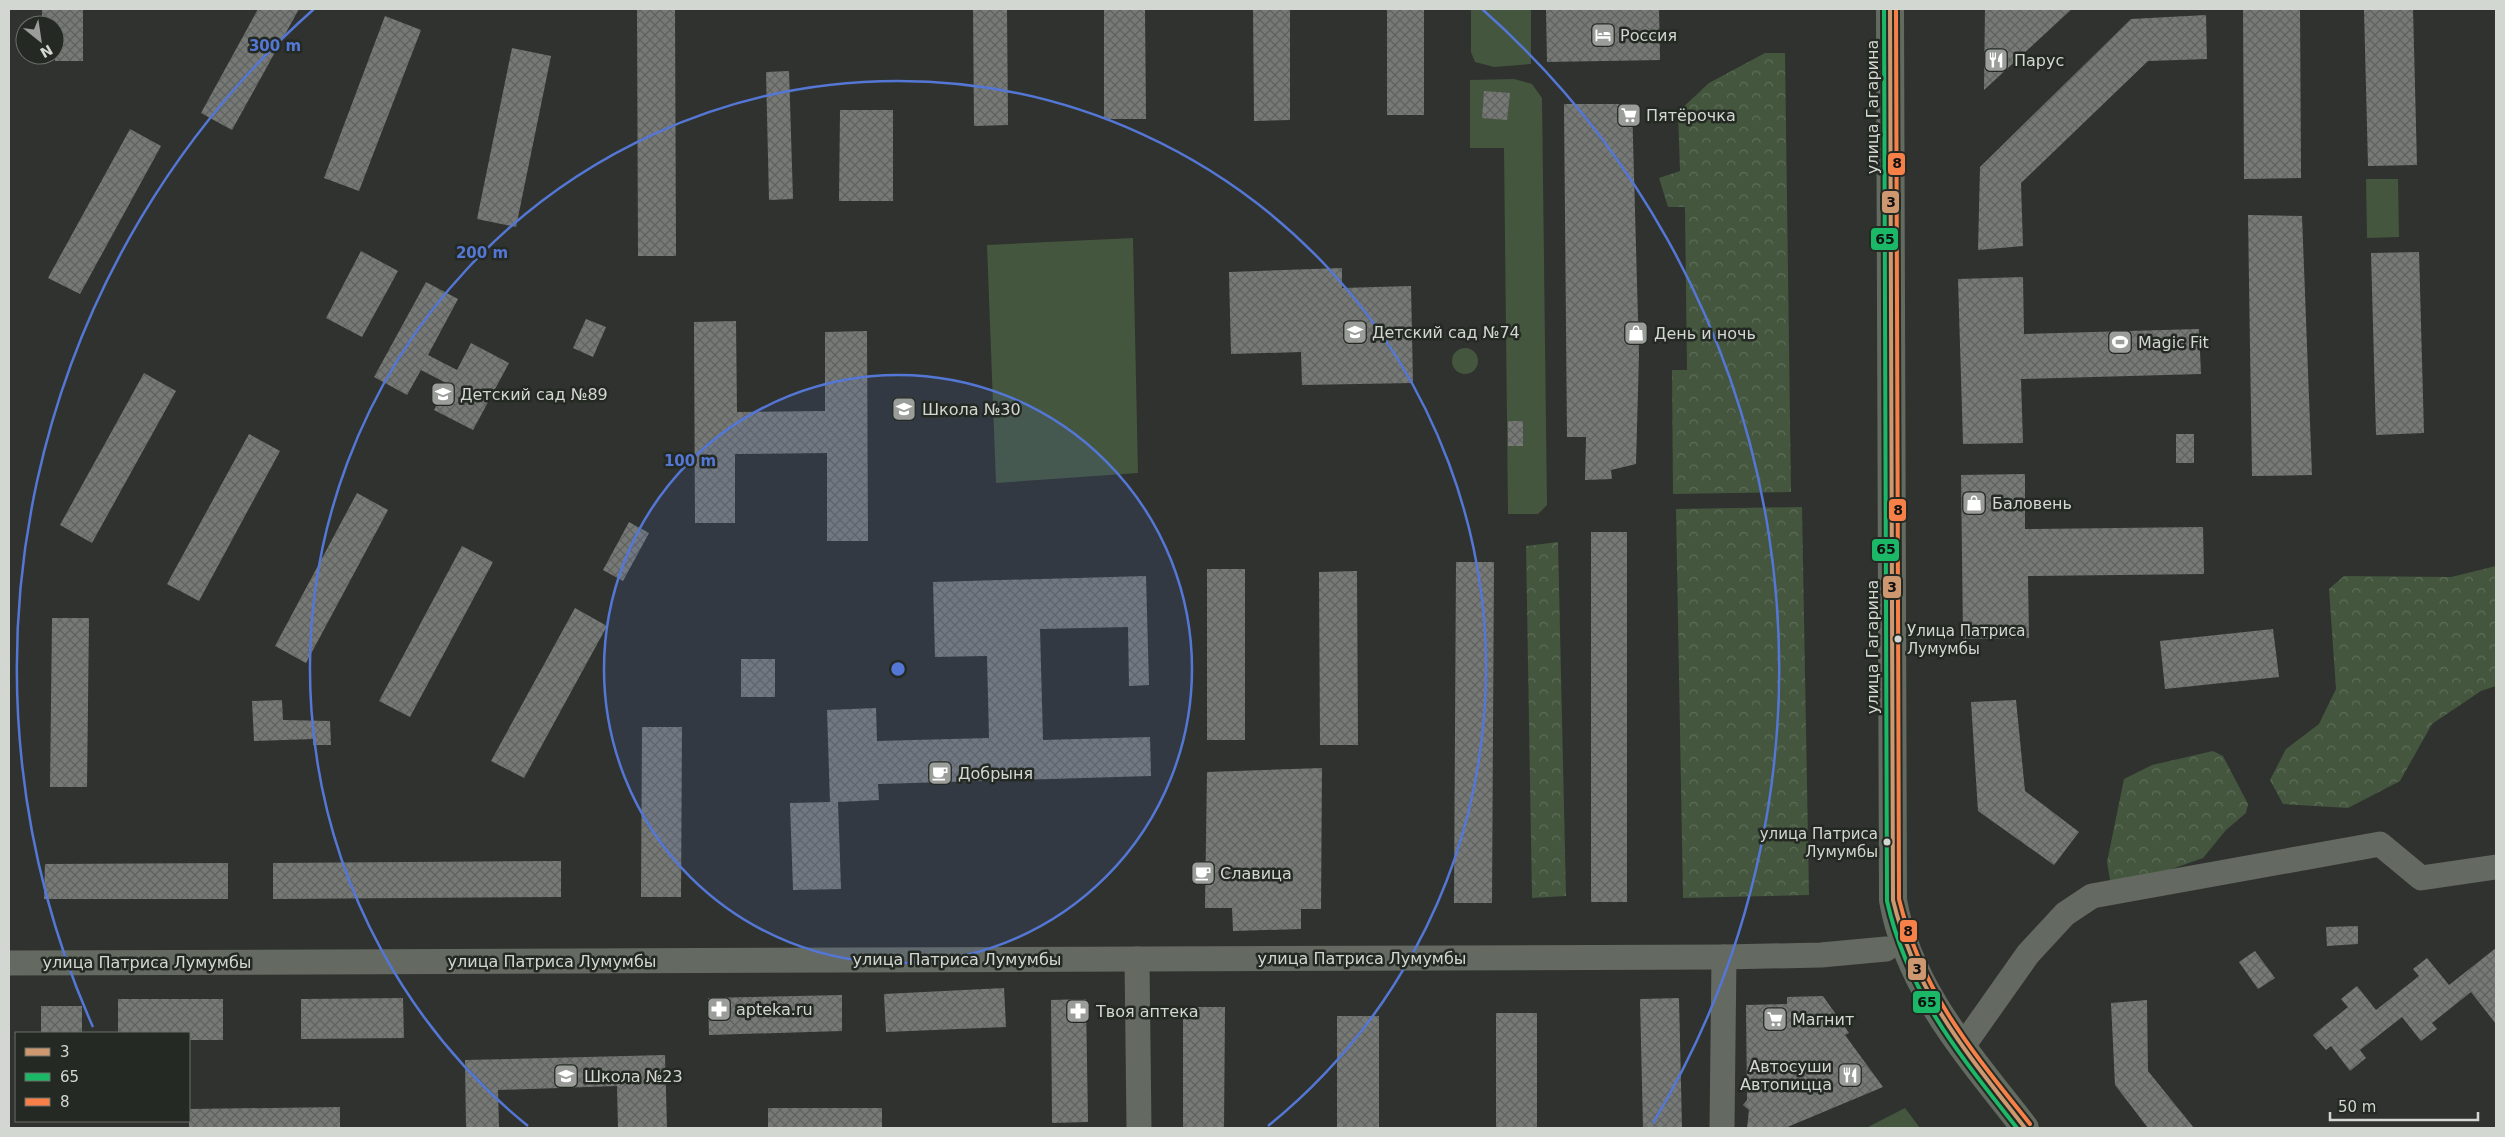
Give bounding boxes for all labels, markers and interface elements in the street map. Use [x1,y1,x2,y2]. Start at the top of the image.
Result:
north arrow [15,15,65,65]
hotel icon: Россия [1590,22,1616,48]
place label: Россия [1620,26,1677,45]
text: 300 m [249,37,301,55]
street label: улица Гагарина [1863,40,1882,174]
text: N [37,41,56,61]
restaurant icon: Парус [1983,47,2009,73]
place label: Парус [2014,51,2064,70]
supermarket icon: Пятёрочка [1616,102,1642,128]
place label: Пятёрочка [1646,106,1736,125]
line badge: 8 [1887,152,1906,176]
text: 8 [1892,155,1902,171]
line badge: 3 [1881,190,1900,214]
text: 3 [1886,194,1896,210]
line badge: 65 [1870,227,1899,251]
text: 65 [1875,231,1895,247]
text: 200 m [456,244,508,262]
school or university icon: Детский сад №74 [1342,319,1368,345]
shop icon: День и ночь [1623,320,1649,346]
place label: Детский сад №74 [1372,323,1520,342]
place label: День и ночь [1654,324,1756,343]
sports icon: Magic Fit [2107,329,2133,355]
place label: Magic Fit [2138,333,2209,352]
school or university icon: Детский сад №89 [430,381,456,407]
place label: Детский сад №89 [460,385,608,404]
school or university icon: Школа №30 [891,396,917,422]
place label: Школа №30 [922,400,1021,419]
text: 100 m [664,452,716,470]
shop icon: Баловень [1961,490,1987,516]
place label: Баловень [1992,494,2072,513]
line badge: 8 [1888,498,1907,522]
text: 8 [1893,502,1903,518]
line badge: 65 [1871,538,1900,562]
text: 65 [1876,541,1896,557]
line badge: 3 [1882,575,1902,599]
text: 3 [1887,579,1897,595]
street label: улица Гагарина [1863,580,1882,714]
place label: Улица Патриса Лумумбы [1907,622,2026,658]
marker: Улица Патриса Лумумбы [1893,634,1903,644]
centre of rings [889,660,907,678]
cafe icon: Добрыня [927,760,953,786]
place label: Добрыня [958,764,1033,783]
place label: улица Патриса Лумумбы [1760,825,1878,861]
marker: улица Патриса Лумумбы [1882,837,1892,847]
cafe icon: Славица [1190,860,1216,886]
place label: Славица [1220,864,1292,883]
line badge: 8 [1899,919,1918,943]
text: 8 [1903,923,1913,939]
street label: улица Патриса Лумумбы [1258,949,1466,968]
street label: улица Патриса Лумумбы [853,950,1061,969]
street label: улица Патриса Лумумбы [448,952,656,971]
street label: улица Патриса Лумумбы [43,953,251,972]
line badge: 3 [1907,957,1927,981]
text: 3 [1912,961,1922,977]
line badge: 65 [1912,990,1941,1014]
text: 65 [1917,994,1937,1010]
pharmacy icon: apteka.ru [706,996,732,1022]
pharmacy icon: Твоя аптека [1065,998,1091,1024]
place label: apteka.ru [736,1000,813,1019]
place label: Твоя аптека [1095,1002,1199,1021]
supermarket icon: Магнит [1762,1006,1788,1032]
place label: Магнит [1792,1010,1854,1029]
legend [15,1032,190,1122]
text: 3 [60,1043,70,1061]
place label: Автосуши Автопицца [1740,1057,1832,1094]
restaurant icon: Автосуши Автопицца [1837,1062,1863,1088]
school or university icon: Школа №23 [553,1063,579,1089]
place label: Школа №23 [584,1067,683,1086]
text: 65 [60,1068,79,1086]
scale bar [2330,1090,2478,1122]
text: 8 [60,1093,70,1111]
text: 50 m [2338,1098,2376,1116]

